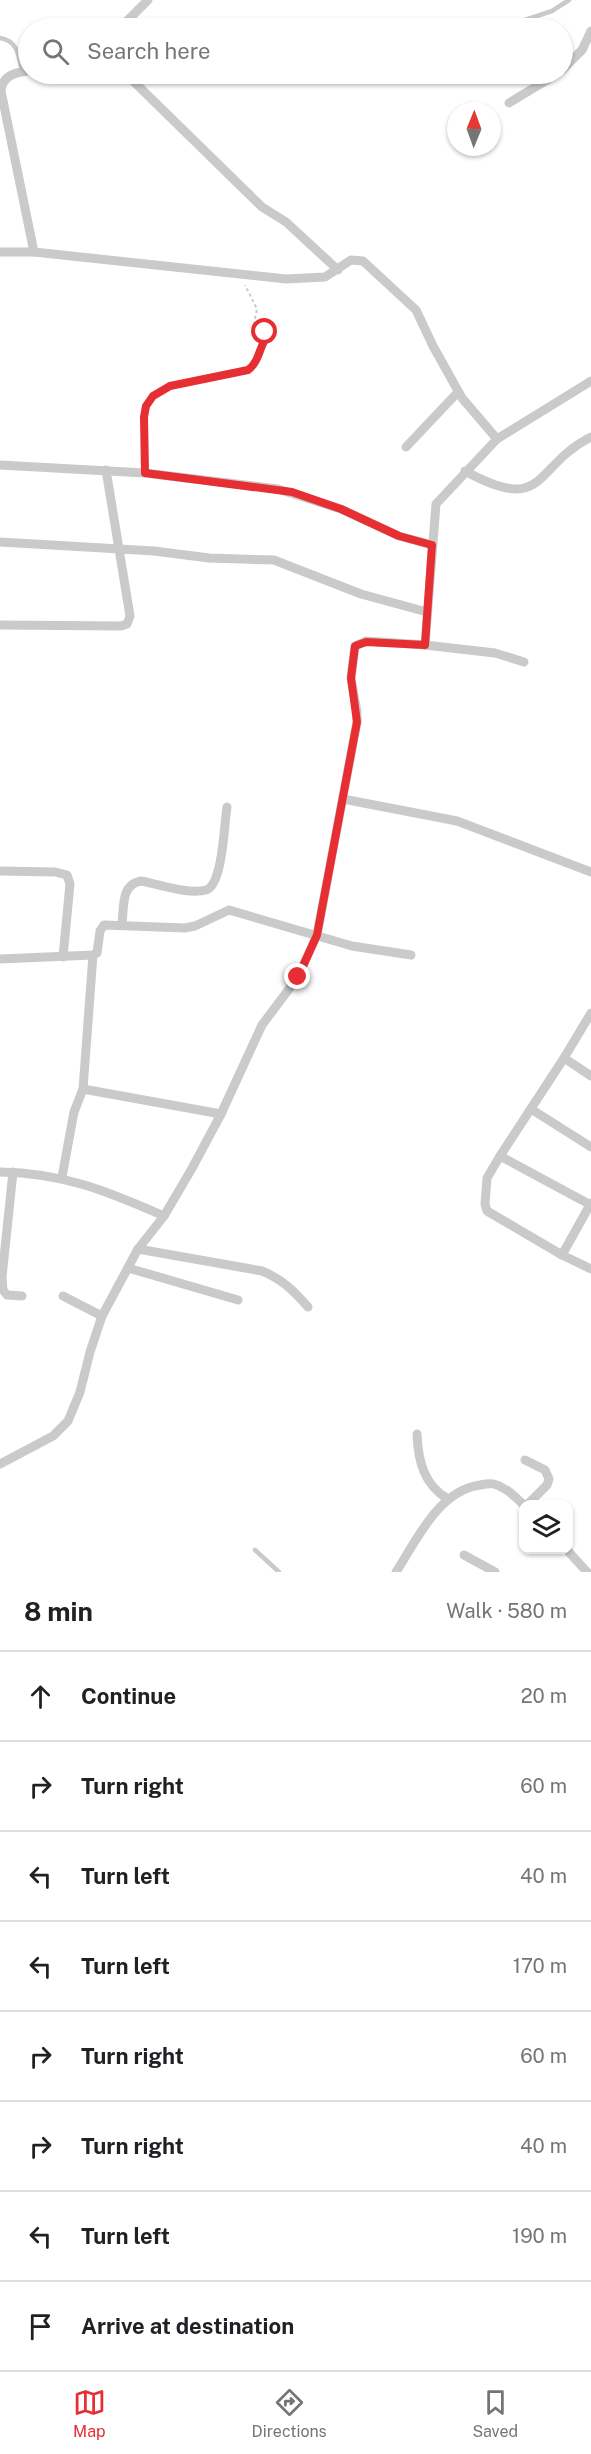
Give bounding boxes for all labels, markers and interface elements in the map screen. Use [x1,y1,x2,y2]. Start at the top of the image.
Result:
search box [18,18,573,84]
icon: search [39,35,72,68]
text: Search here [87,38,211,64]
north arrow [447,102,501,156]
route start [251,318,277,344]
route end [284,963,310,989]
map controls [519,1500,573,1554]
button: layers [519,1500,573,1554]
text: 8 min [24,1596,93,1627]
text: Walk · 580 m [446,1599,567,1623]
icon: ahead [24,1680,57,1713]
text: Continue [81,1683,176,1709]
text: 20 m [521,1684,567,1708]
icon: right [24,1770,57,1803]
text: Turn right [81,1773,184,1799]
text: 60 m [520,1774,567,1798]
icon: left [24,1860,57,1893]
text: Turn left [81,1863,170,1889]
text: 40 m [520,1864,567,1888]
icon: left [24,1950,57,1983]
text: Turn left [81,1953,170,1979]
text: 170 m [513,1954,567,1978]
icon: right [24,2040,57,2073]
text: Turn right [81,2043,184,2069]
text: 60 m [520,2044,567,2068]
icon: right [24,2130,57,2163]
text: Turn right [81,2133,184,2159]
text: 40 m [520,2134,567,2158]
icon: left [24,2220,57,2253]
text: Turn left [81,2223,170,2249]
text: 190 m [512,2224,567,2248]
icon: arrive [24,2310,57,2343]
text: Arrive at destination [81,2313,294,2339]
tab: Map [73,2386,106,2441]
tab: Directions [252,2386,327,2441]
tab: Saved [472,2386,518,2441]

